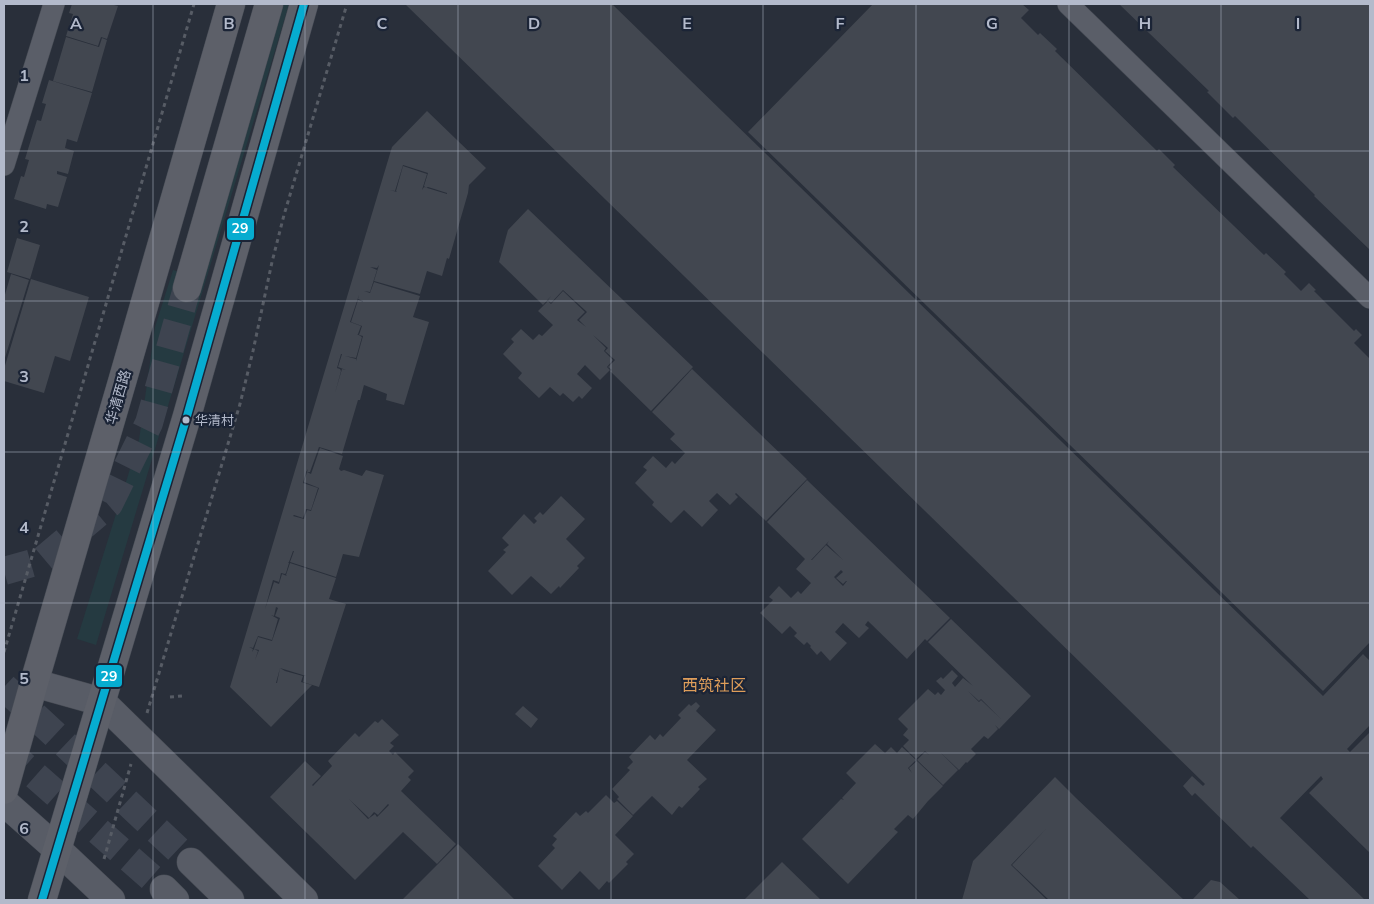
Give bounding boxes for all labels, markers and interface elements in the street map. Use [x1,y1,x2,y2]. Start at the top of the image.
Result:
text: A [70,13,82,33]
text: B [223,13,235,33]
text: C [377,13,388,33]
text: D [528,13,540,33]
text: E [682,13,692,33]
text: F [835,13,845,33]
text: G [986,13,998,33]
text: H [1139,13,1151,33]
text: I [1296,13,1300,33]
text: 1 [19,65,29,85]
text: 2 [19,216,29,236]
line badge: 29 [226,217,255,241]
text: 29 [232,219,248,237]
text: 3 [19,366,29,386]
street label: 华清西路 [102,368,134,426]
place label: 华清村 [195,412,234,428]
marker: 华清村 [181,415,191,425]
text: 4 [19,517,29,537]
line badge: 29 [95,664,123,688]
text: 29 [101,667,117,685]
text: 5 [19,668,29,688]
district label: 西筑社区 [682,675,746,695]
text: 6 [19,818,29,838]

